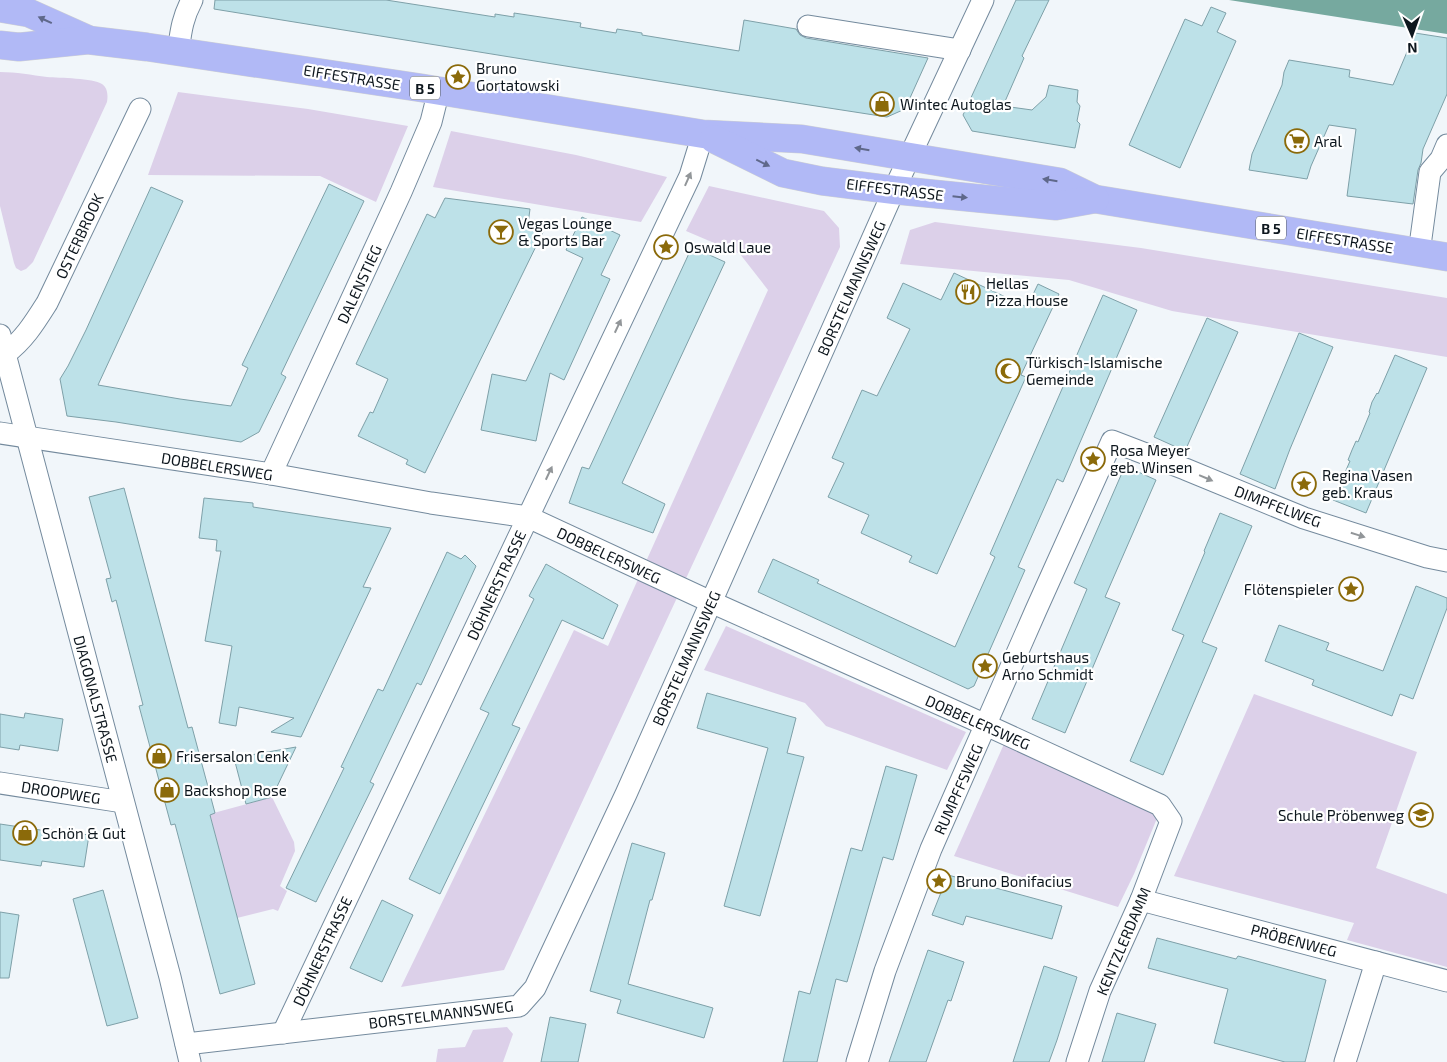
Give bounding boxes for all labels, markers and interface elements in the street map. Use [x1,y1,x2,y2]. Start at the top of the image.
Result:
north arrow [1387,10,1437,60]
one-way arrow [38,16,52,24]
text: N [1407,40,1418,57]
place label: Bruno Gortatowski [476,59,559,94]
street label: EIFFESTRASSE [302,60,402,94]
place icon: Bruno Gortatowski [445,64,471,90]
road number: B 5 [410,76,440,100]
shop icon: Wintec Autoglas [869,91,895,117]
place label: Wintec Autoglas [900,95,1012,113]
supermarket icon: Aral [1284,128,1310,154]
place label: Aral [1314,132,1343,150]
one-way arrow [853,145,869,153]
one-way arrow [756,159,770,167]
one-way arrow [684,172,692,186]
street label: EIFFESTRASSE [845,174,945,204]
one-way arrow [1042,176,1058,184]
street label: OSTERBROOK [51,190,107,282]
one-way arrow [953,193,969,201]
place label: Vegas Lounge & Sports Bar [518,214,612,249]
road number: B 5 [1256,217,1286,240]
street label: BORSTELMANNSWEG [813,218,889,358]
bar icon: Vegas Lounge & Sports Bar [488,219,514,245]
street label: EIFFESTRASSE [1295,223,1395,257]
place icon: Oswald Laue [653,234,679,260]
place label: Oswald Laue [684,238,771,256]
street label: DALENSTIEG [333,242,385,326]
place label: Hellas Pizza House [986,274,1068,309]
restaurant icon: Hellas Pizza House [955,279,981,305]
one-way arrow [614,319,622,333]
place label: Türkisch-Islamische Gemeinde [1026,353,1163,388]
mosque icon: Türkisch-Islamische Gemeinde [995,358,1021,384]
place label: Rosa Meyer geb. Winsen [1110,441,1193,476]
place icon: Rosa Meyer geb. Winsen [1080,446,1106,472]
street label: DOBBELERSWEG [160,448,274,484]
one-way arrow [545,466,553,480]
place label: Regina Vasen geb. Kraus [1322,466,1413,501]
place icon: Regina Vasen geb. Kraus [1291,471,1317,497]
one-way arrow [1199,474,1213,482]
street label: DIMPFELWEG [1232,481,1324,531]
street label: DOBBELERSWEG [554,523,664,587]
street label: DÖHNERSTRASSE [463,527,529,643]
one-way arrow [1351,532,1366,540]
place icon: Flötenspieler [1338,576,1364,602]
place label: Flötenspieler [1244,580,1334,598]
street label: BORSTELMANNSWEG [648,588,724,728]
street label: DIAGONALSTRASSE [70,633,122,765]
place label: Geburtshaus Arno Schmidt [1002,648,1094,683]
place icon: Geburtshaus Arno Schmidt [972,653,998,679]
street label: DOBBELERSWEG [923,691,1033,753]
street label: RUMPFFSWEG [930,741,986,837]
shop icon: Frisersalon Cenk [146,743,172,769]
place label: Frisersalon Cenk [176,747,289,765]
street label: DROOPWEG [20,777,102,807]
shop icon: Backshop Rose [154,777,180,803]
place label: Backshop Rose [184,781,287,799]
school or university icon: Schule Pröbenweg [1408,802,1434,828]
place label: Schule Pröbenweg [1278,806,1405,824]
shop icon: Schön & Gut [12,820,38,846]
place label: Schön & Gut [42,824,126,842]
place icon: Bruno Bonifacius [926,868,952,894]
place label: Bruno Bonifacius [956,872,1072,890]
street label: KENTZLERDAMM [1092,884,1154,998]
street label: DÖHNERSTRASSE [289,893,355,1009]
street label: PRÖBENWEG [1249,920,1339,960]
street label: BORSTELMANNSWEG [368,996,514,1032]

